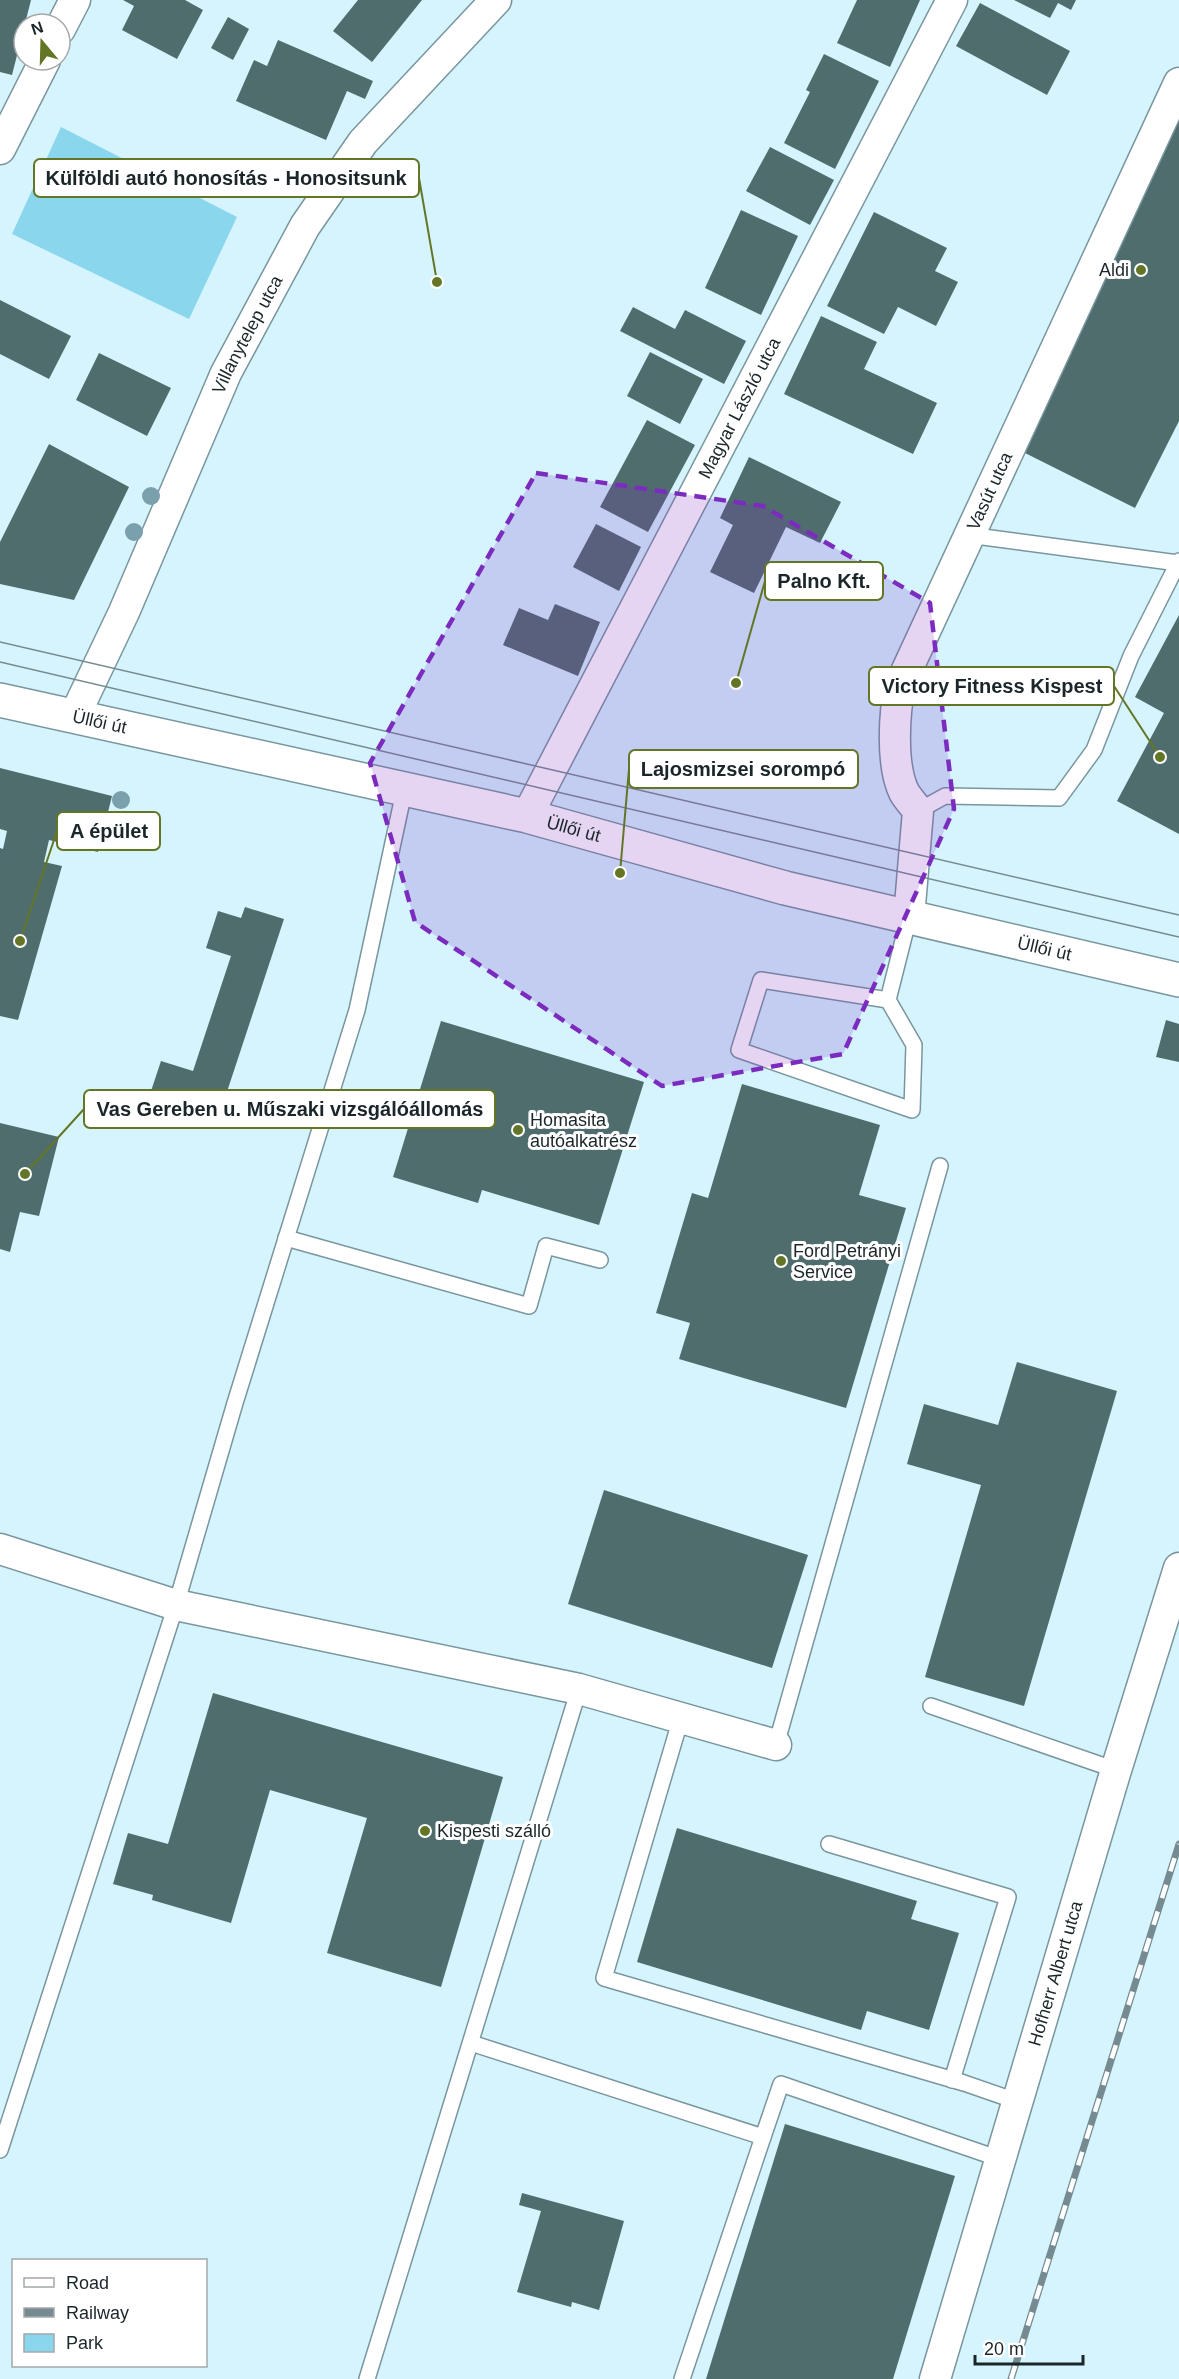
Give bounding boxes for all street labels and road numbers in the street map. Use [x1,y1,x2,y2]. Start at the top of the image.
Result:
street label: Villanytelep utca [208,271,287,397]
street label: Magyar László utca [695,333,785,482]
street label: Vasút utca [963,448,1017,533]
street label: Üllői út [71,706,129,738]
street label: Üllői út [544,812,603,846]
street label: Üllői út [1015,933,1074,965]
street label: Hofherr Albert utca [1025,1898,1087,2048]

